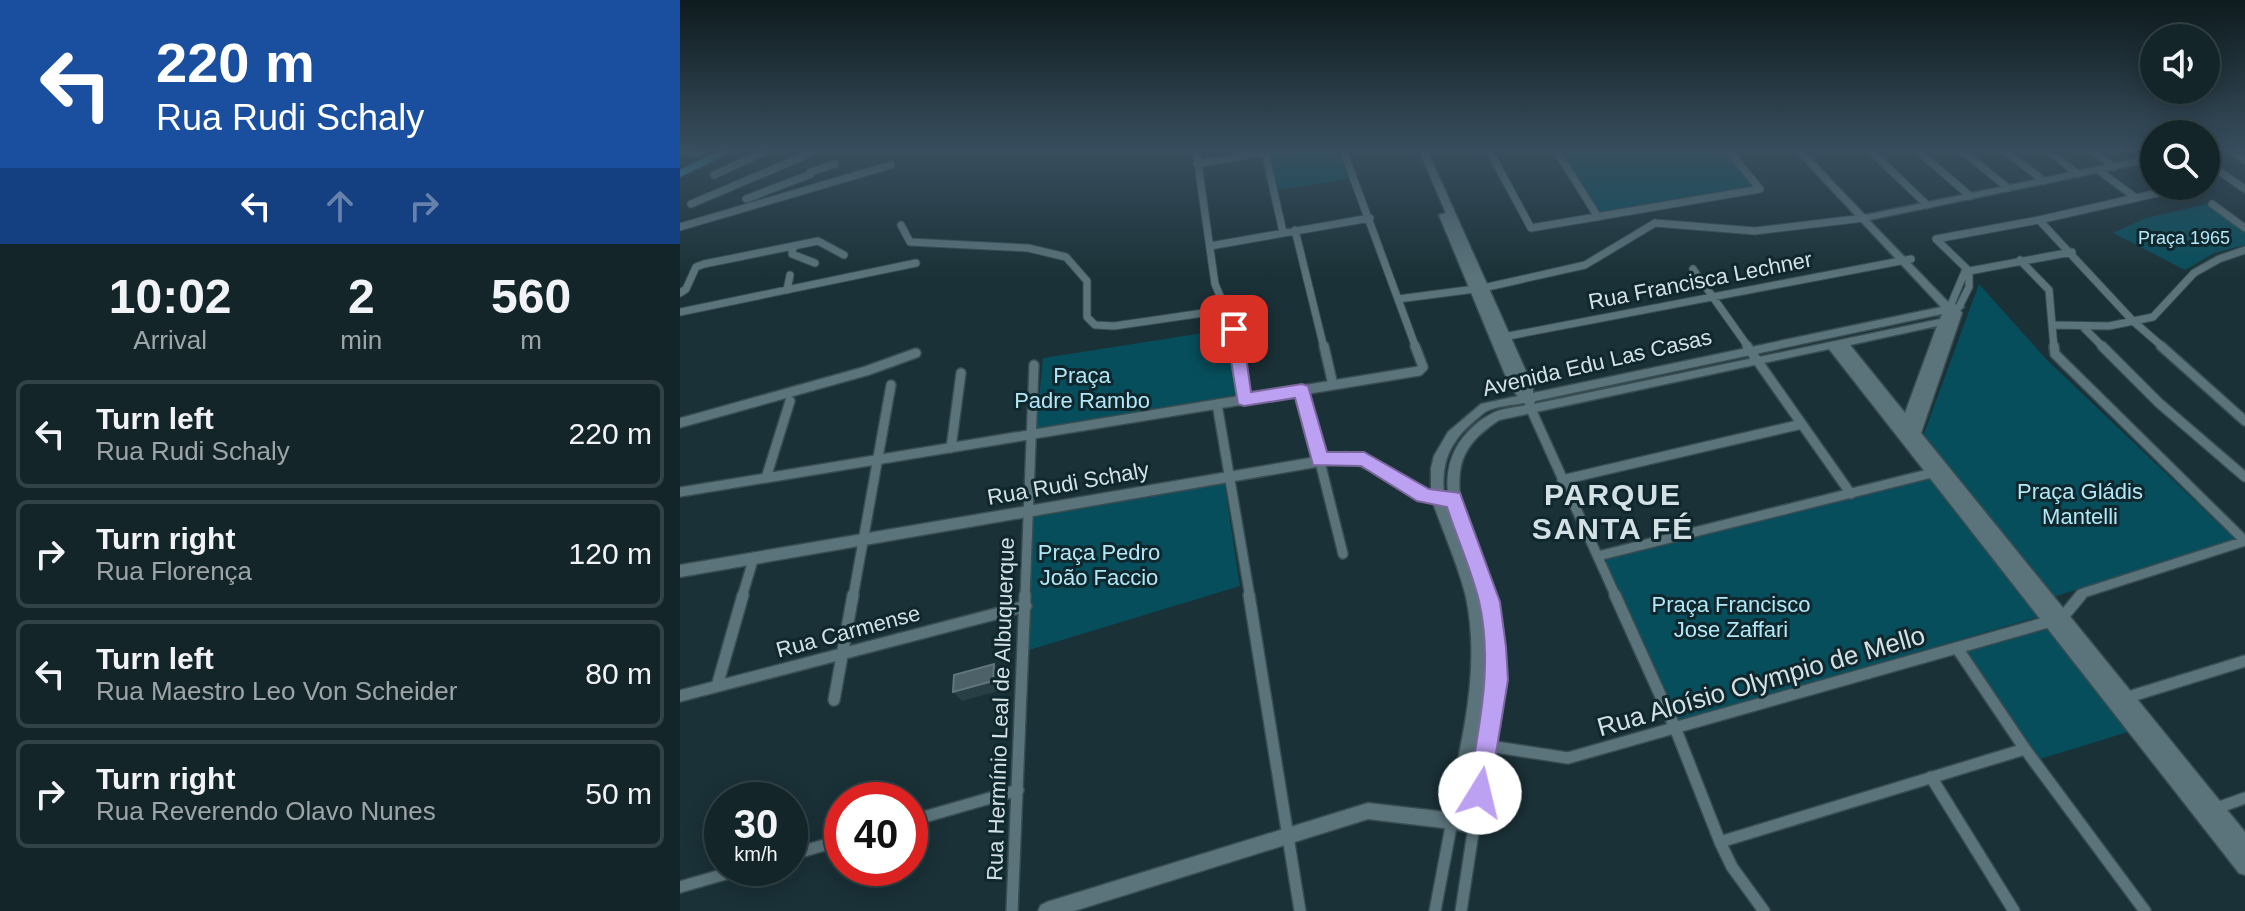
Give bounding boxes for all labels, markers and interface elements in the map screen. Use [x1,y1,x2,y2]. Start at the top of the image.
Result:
map controls [2140,24,2220,200]
button: sound [2140,24,2220,104]
text: 220 m [156,31,315,94]
icon: left [24,32,128,136]
text: Rua Rudi Schaly [156,97,424,138]
button: search [2140,120,2220,200]
icon: left [234,184,278,228]
icon: ahead [318,184,362,228]
icon: right [402,184,446,228]
park label: Praça 1965 [2138,228,2230,248]
street label: Rua Francisca Lechner [1586,247,1814,314]
text: 10:02 [109,270,232,323]
text: 2 [348,270,375,323]
text: 560 [491,270,571,323]
pin [1200,295,1268,363]
icon: arrive [1212,307,1256,351]
street label: Avenida Edu Las Casas [1480,324,1714,401]
text: Arrival [133,325,207,355]
text: min [340,325,382,355]
text: m [520,325,542,355]
park label: Praça Padre Rambo [1014,363,1150,413]
text: Turn left [96,402,214,435]
icon: left [28,412,72,456]
text: 220 m [569,417,652,450]
text: Rua Rudi Schaly [96,436,290,466]
street label: Rua Rudi Schaly [985,457,1151,510]
district label: PARQUE SANTA FÉ [1532,478,1694,545]
park label: Praça Gládis Mantelli [2017,479,2143,529]
text: Turn right [96,522,235,555]
icon: right [28,532,72,576]
text: 120 m [569,537,652,570]
street label: Rua Hermínio Leal de Albuquerque [982,537,1019,881]
park label: Praça Pedro João Faccio [1038,540,1160,590]
text: Rua Florença [96,556,252,586]
park label: Praça Francisco Jose Zaffari [1652,592,1810,642]
street label: Rua Carmense [773,600,923,663]
street label: Rua Aloísio Olympio de Mello [1594,620,1928,742]
text: Turn left [96,642,214,675]
icon: left [28,652,72,696]
text: 80 m [585,657,652,690]
text: Rua Maestro Leo Von Scheider [96,676,457,706]
position arrow [1438,751,1522,835]
text: Turn right [96,762,235,795]
icon: right [28,772,72,816]
text: 50 m [585,777,652,810]
speed limit sign: 40 [824,782,928,886]
text: Rua Reverendo Olavo Nunes [96,796,436,826]
text: 30 [734,802,778,846]
text: km/h [734,843,778,865]

